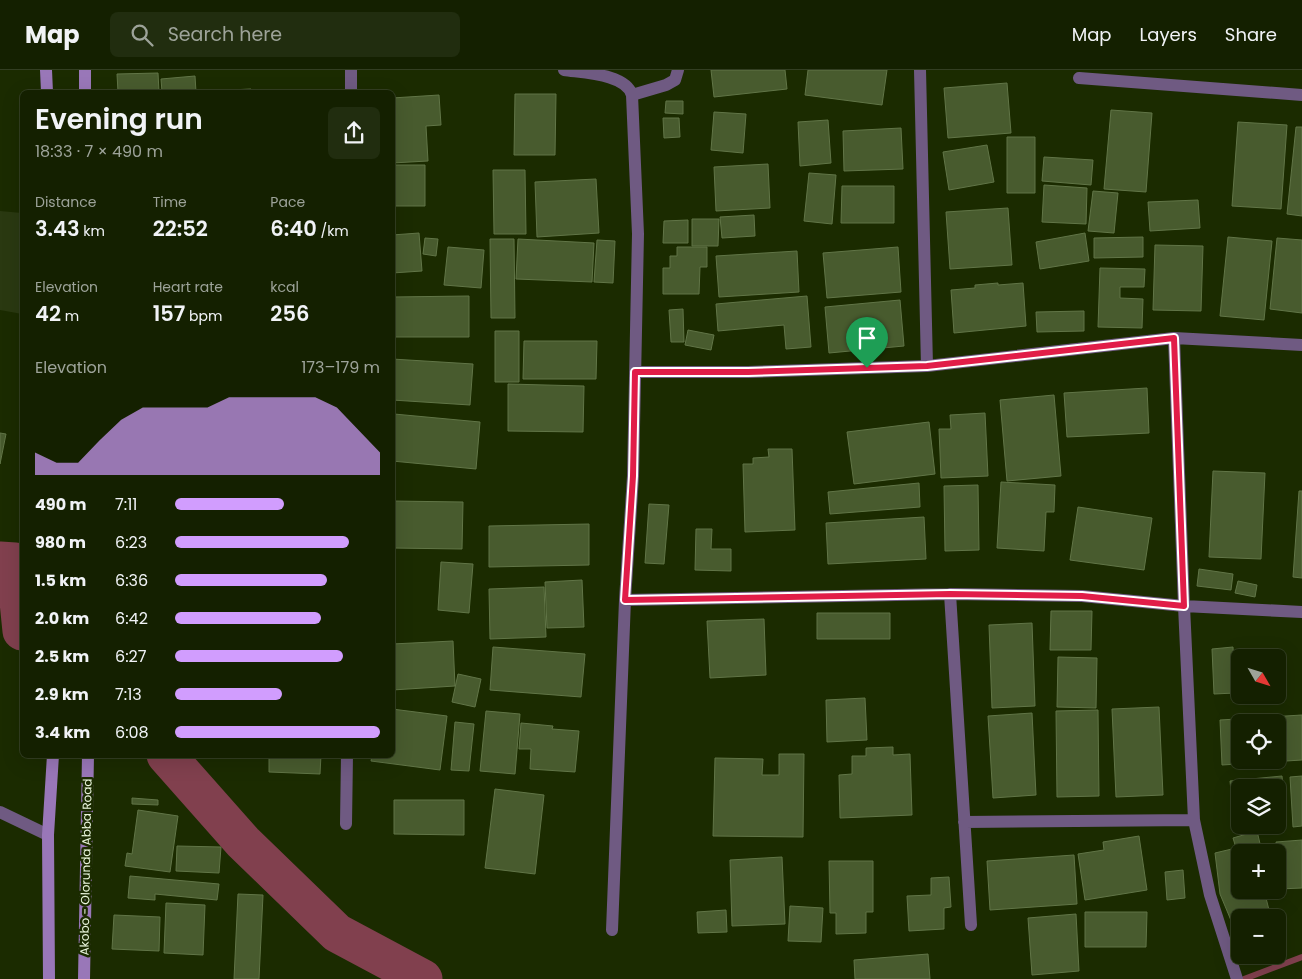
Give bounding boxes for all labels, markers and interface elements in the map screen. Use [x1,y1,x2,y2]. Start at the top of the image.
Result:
search box [110,12,460,57]
text: Map [25,18,80,51]
icon: search [128,21,156,49]
text: Search here [168,21,282,48]
text: Map [1072,22,1112,47]
text: Layers [1140,22,1197,47]
text: Share [1225,22,1277,47]
text: Evening run [35,100,203,139]
button: share [328,107,380,159]
text: 18:33 · 7 × 490 m [35,140,163,163]
text: Distance [35,192,96,212]
text: Time [153,192,187,212]
text: Pace [270,192,305,212]
text: 3.43 [35,214,80,243]
text: 22:52 [153,214,208,243]
text: 6:40 [270,214,317,243]
text: km [80,221,105,241]
text: /km [317,221,349,241]
text: Elevation [35,277,98,297]
text: Heart rate [153,277,223,297]
text: kcal [270,277,299,297]
text: 42 [35,299,61,328]
text: 157 [153,299,185,328]
text: 256 [270,299,309,328]
text: m [61,306,79,326]
text: bpm [185,306,222,326]
pin [846,317,888,368]
icon: arrive [853,324,881,352]
text: Elevation [35,356,107,379]
text: 173–179 m [301,356,380,379]
text: 490 m [35,493,86,516]
text: 7:11 [115,493,137,516]
text: 980 m [35,531,86,554]
text: 6:23 [115,531,147,554]
text: 1.5 km [35,569,86,592]
text: 6:36 [115,569,148,592]
text: 2.0 km [35,607,89,630]
text: 6:42 [115,607,148,630]
text: 2.5 km [35,645,89,668]
text: 6:27 [115,645,147,668]
north arrow [1231,649,1286,704]
map controls [1231,649,1286,964]
text: 2.9 km [35,683,89,706]
text: 7:13 [115,683,142,706]
button: locate [1231,714,1286,769]
text: 3.4 km [35,721,90,744]
text: 6:08 [115,721,149,744]
street label: Akobo - Olorunda Abba Road [75,778,96,956]
button: layers [1231,779,1286,834]
button: + [1231,844,1286,899]
button: − [1231,909,1286,964]

